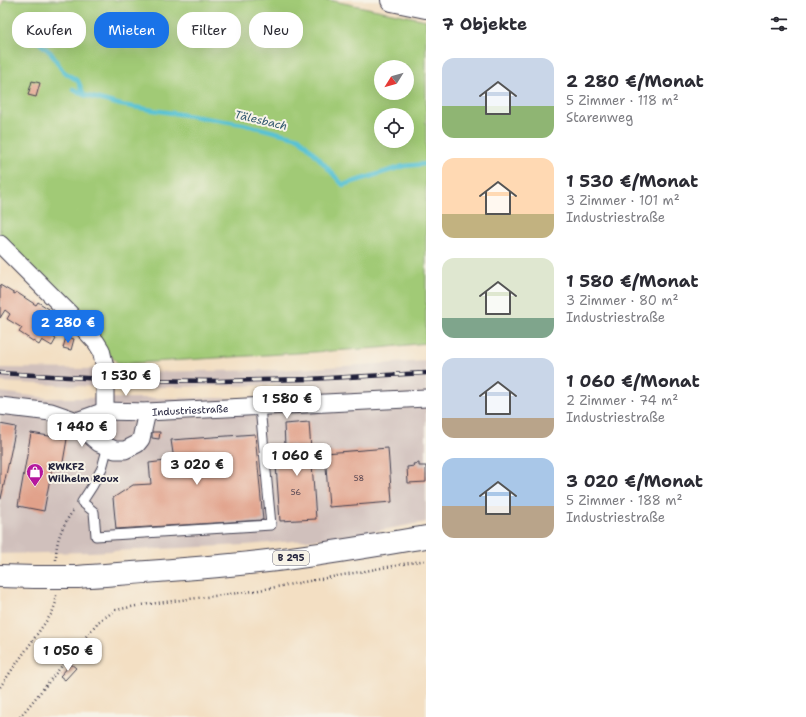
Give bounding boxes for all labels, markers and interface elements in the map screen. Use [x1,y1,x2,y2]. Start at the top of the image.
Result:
chip: Kaufen [12,12,86,48]
chip: Mieten [94,12,169,48]
chip: Filter [177,12,241,48]
chip: Neu [249,12,303,48]
text: 7 Objekte [442,13,527,35]
icon: filters [768,13,790,35]
north arrow [374,60,414,100]
map controls [374,60,414,148]
text: 2 280 €/Monat [566,70,704,92]
icon: home [474,74,522,122]
text: 5 Zimmer · 118 m² [566,92,679,109]
water label: Tälesbach [233,107,289,134]
button: locate [374,108,414,148]
text: Starenweg [566,109,633,126]
text: 1 530 €/Monat [566,170,698,192]
icon: home [474,174,522,222]
text: 3 Zimmer · 101 m² [566,192,680,209]
text: Industriestraße [566,209,665,226]
text: 1 580 €/Monat [566,270,699,292]
icon: home [474,274,522,322]
text: 3 Zimmer · 80 m² [566,292,679,309]
text: Industriestraße [566,309,665,326]
pin: 2 280 € [31,310,105,344]
text: 2 280 € [41,314,95,331]
pin: 1 530 € [89,363,163,397]
text: 1 530 € [101,367,151,384]
text: 1 060 €/Monat [566,370,700,392]
icon: home [474,374,522,422]
pin: 1 580 € [250,386,324,420]
text: 1 580 € [262,390,312,407]
text: 2 Zimmer · 74 m² [566,392,678,409]
street label: Industriestraße [152,402,229,419]
text: Industriestraße [566,409,665,426]
pin: 1 440 € [45,414,119,448]
text: 1 440 € [56,418,108,435]
pin: 1 060 € [260,443,334,477]
text: 1 060 € [271,447,323,464]
pin: 3 020 € [160,452,234,486]
text: 3 020 € [170,456,224,473]
place label: RWKFZ Wilhelm Roux [48,460,119,485]
shop icon: RWKFZ Wilhelm Roux [25,462,45,487]
text: 3 020 €/Monat [566,470,703,492]
house number: 58 [354,473,364,484]
icon: home [474,474,522,522]
house number: 56 [291,487,302,498]
text: 5 Zimmer · 188 m² [566,492,683,509]
text: Industriestraße [566,509,665,526]
road number: B 295 [273,551,309,565]
pin: 1 050 € [31,638,105,672]
text: 1 050 € [43,642,93,659]

